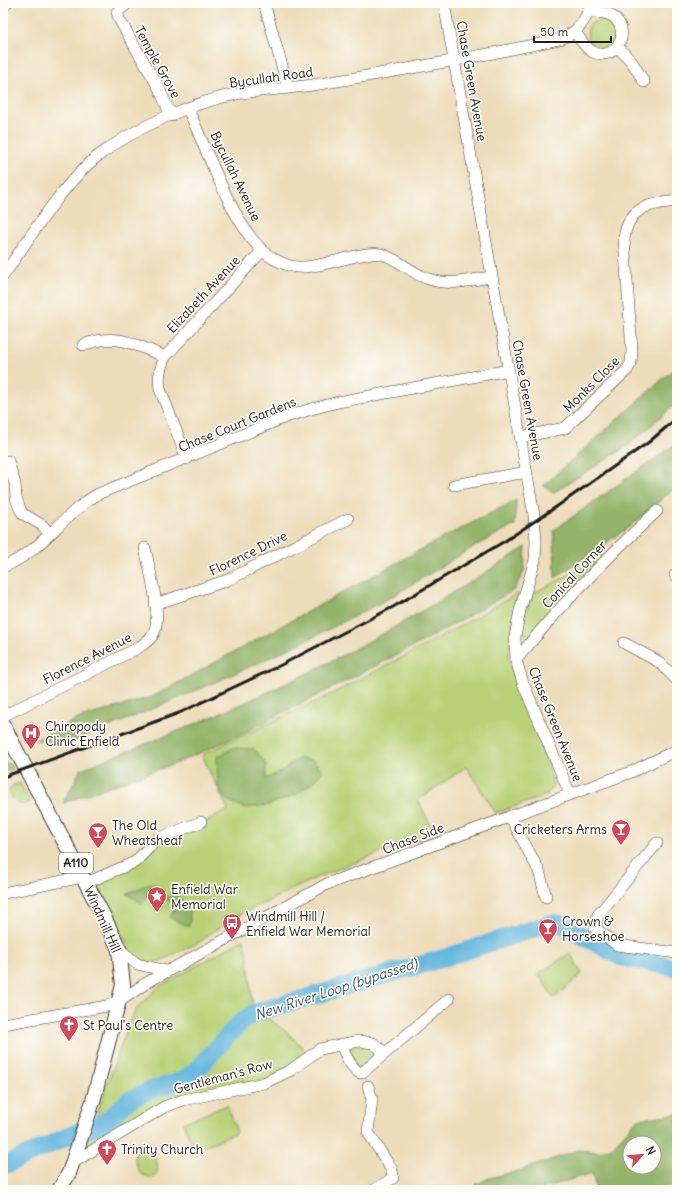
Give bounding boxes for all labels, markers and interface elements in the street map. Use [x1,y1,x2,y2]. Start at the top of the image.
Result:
scale bar [534,18,611,44]
street label: Chase Green Avenue [453,20,490,143]
street label: Temple Grove [131,23,184,101]
text: 50 m [540,24,569,39]
street label: Bycullah Road [228,63,314,92]
street label: Bycullah Avenue [207,129,265,224]
street label: Elizabeth Avenue [163,252,244,337]
street label: Chase Green Avenue [509,339,546,462]
street label: Monks Close [560,353,623,416]
street label: Chase Court Gardens [176,393,299,456]
street label: Florence Drive [207,527,290,580]
street label: Conical Corner [538,536,611,612]
street label: Florence Avenue [40,629,134,688]
street label: Chase Green Avenue [525,664,586,784]
place label: Chiropody Clinic Enfield [45,718,120,750]
hospital icon: Chiropody Clinic Enfield [20,722,42,750]
place label: The Old Wheatsheaf [112,817,183,849]
bar icon: Cricketers Arms [610,818,632,846]
street label: Chase Side [380,819,446,858]
bar icon: The Old Wheatsheaf [87,821,109,849]
place label: Cricketers Arms [514,821,607,838]
road number: A110 [59,853,93,873]
place label: Enfield War Memorial [171,881,239,913]
street label: Windmill Hill [80,883,125,955]
place icon: Enfield War Memorial [146,885,168,913]
place label: Windmill Hill / Enfield War Memorial [246,908,371,940]
bus stop icon: Windmill Hill / Enfield War Memorial [221,912,243,940]
place label: Crown & Horseshoe [562,913,625,945]
bar icon: Crown & Horseshoe [537,917,559,945]
water label: New River Loop (bypassed) [252,954,420,1024]
church icon: St Paul's Centre [58,1014,80,1042]
place label: St Paul's Centre [83,1017,173,1034]
street label: Gentleman's Row [172,1055,274,1098]
north arrow [622,1135,662,1175]
church icon: Trinity Church [96,1138,118,1166]
place label: Trinity Church [121,1141,204,1158]
text: N [643,1144,659,1157]

